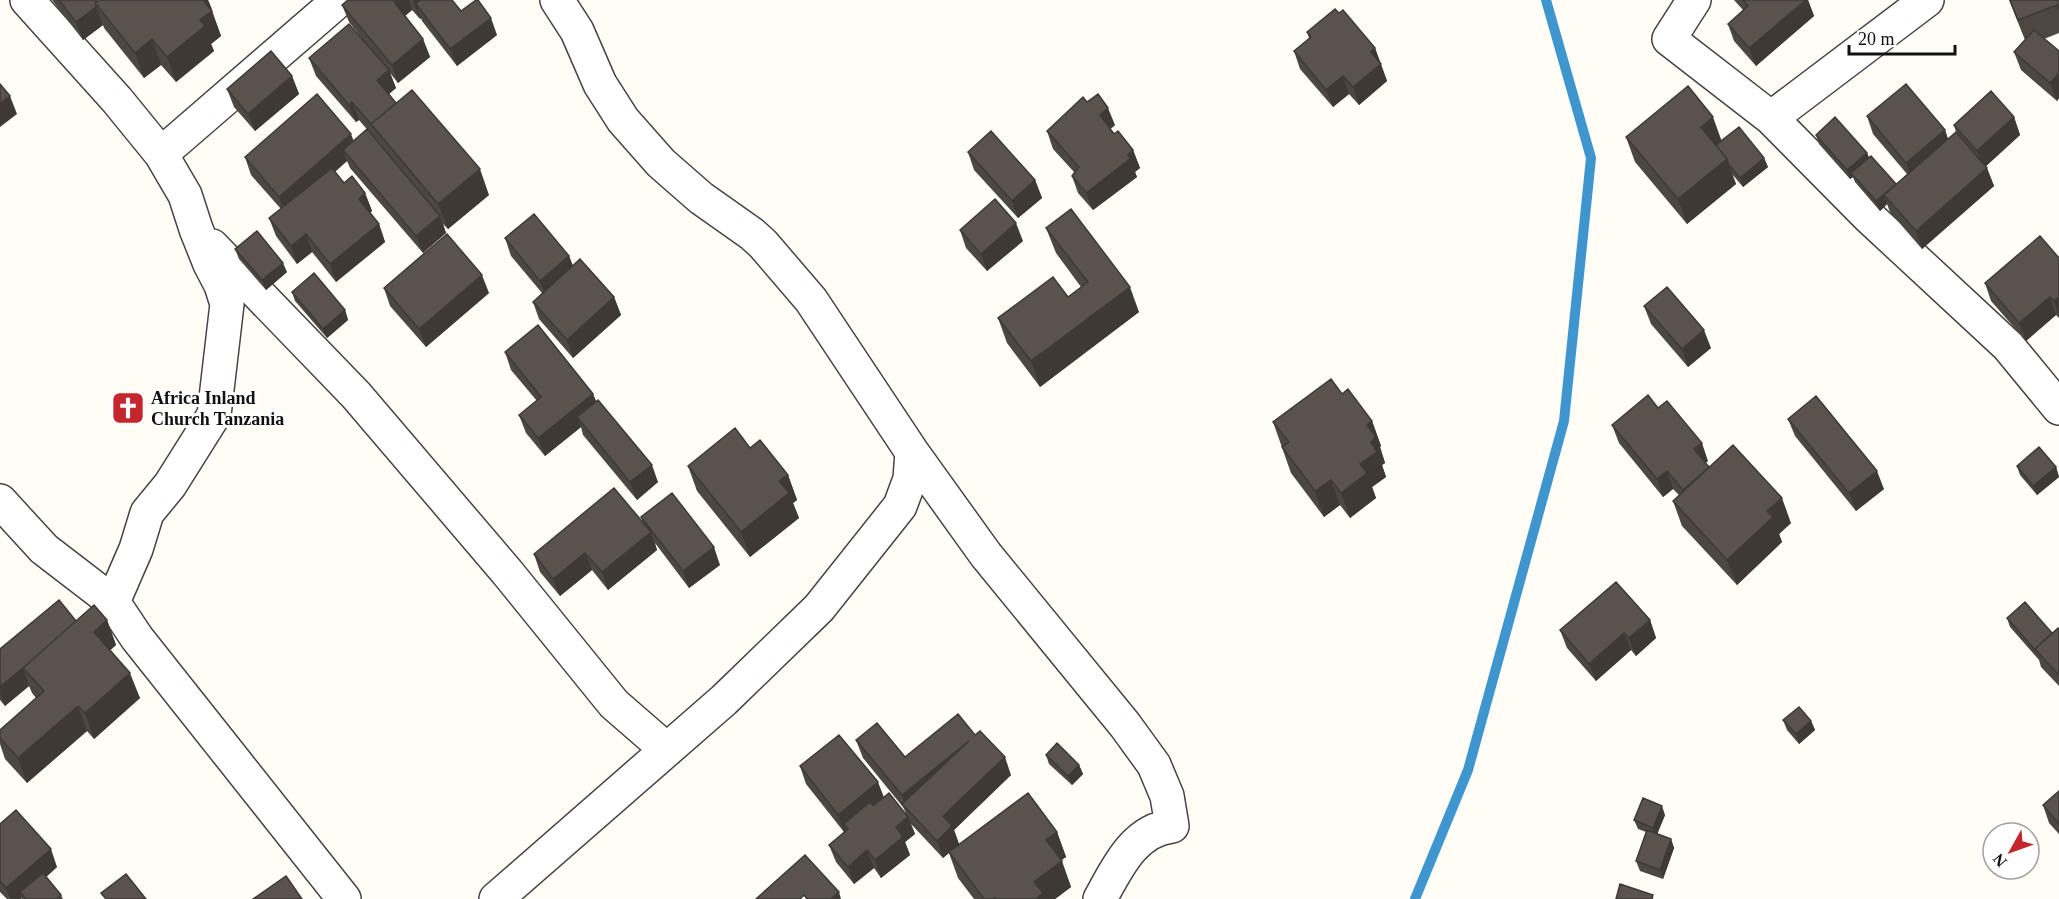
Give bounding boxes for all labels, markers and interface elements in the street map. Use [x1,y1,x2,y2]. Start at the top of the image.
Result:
scale bar [1849,18,1956,56]
text: 20 m [1858,29,1895,49]
place label: Africa Inland Church Tanzania [151,388,284,429]
church icon: Africa Inland Church Tanzania [110,390,146,426]
north arrow [1981,821,2041,881]
text: N [1989,850,2010,870]

